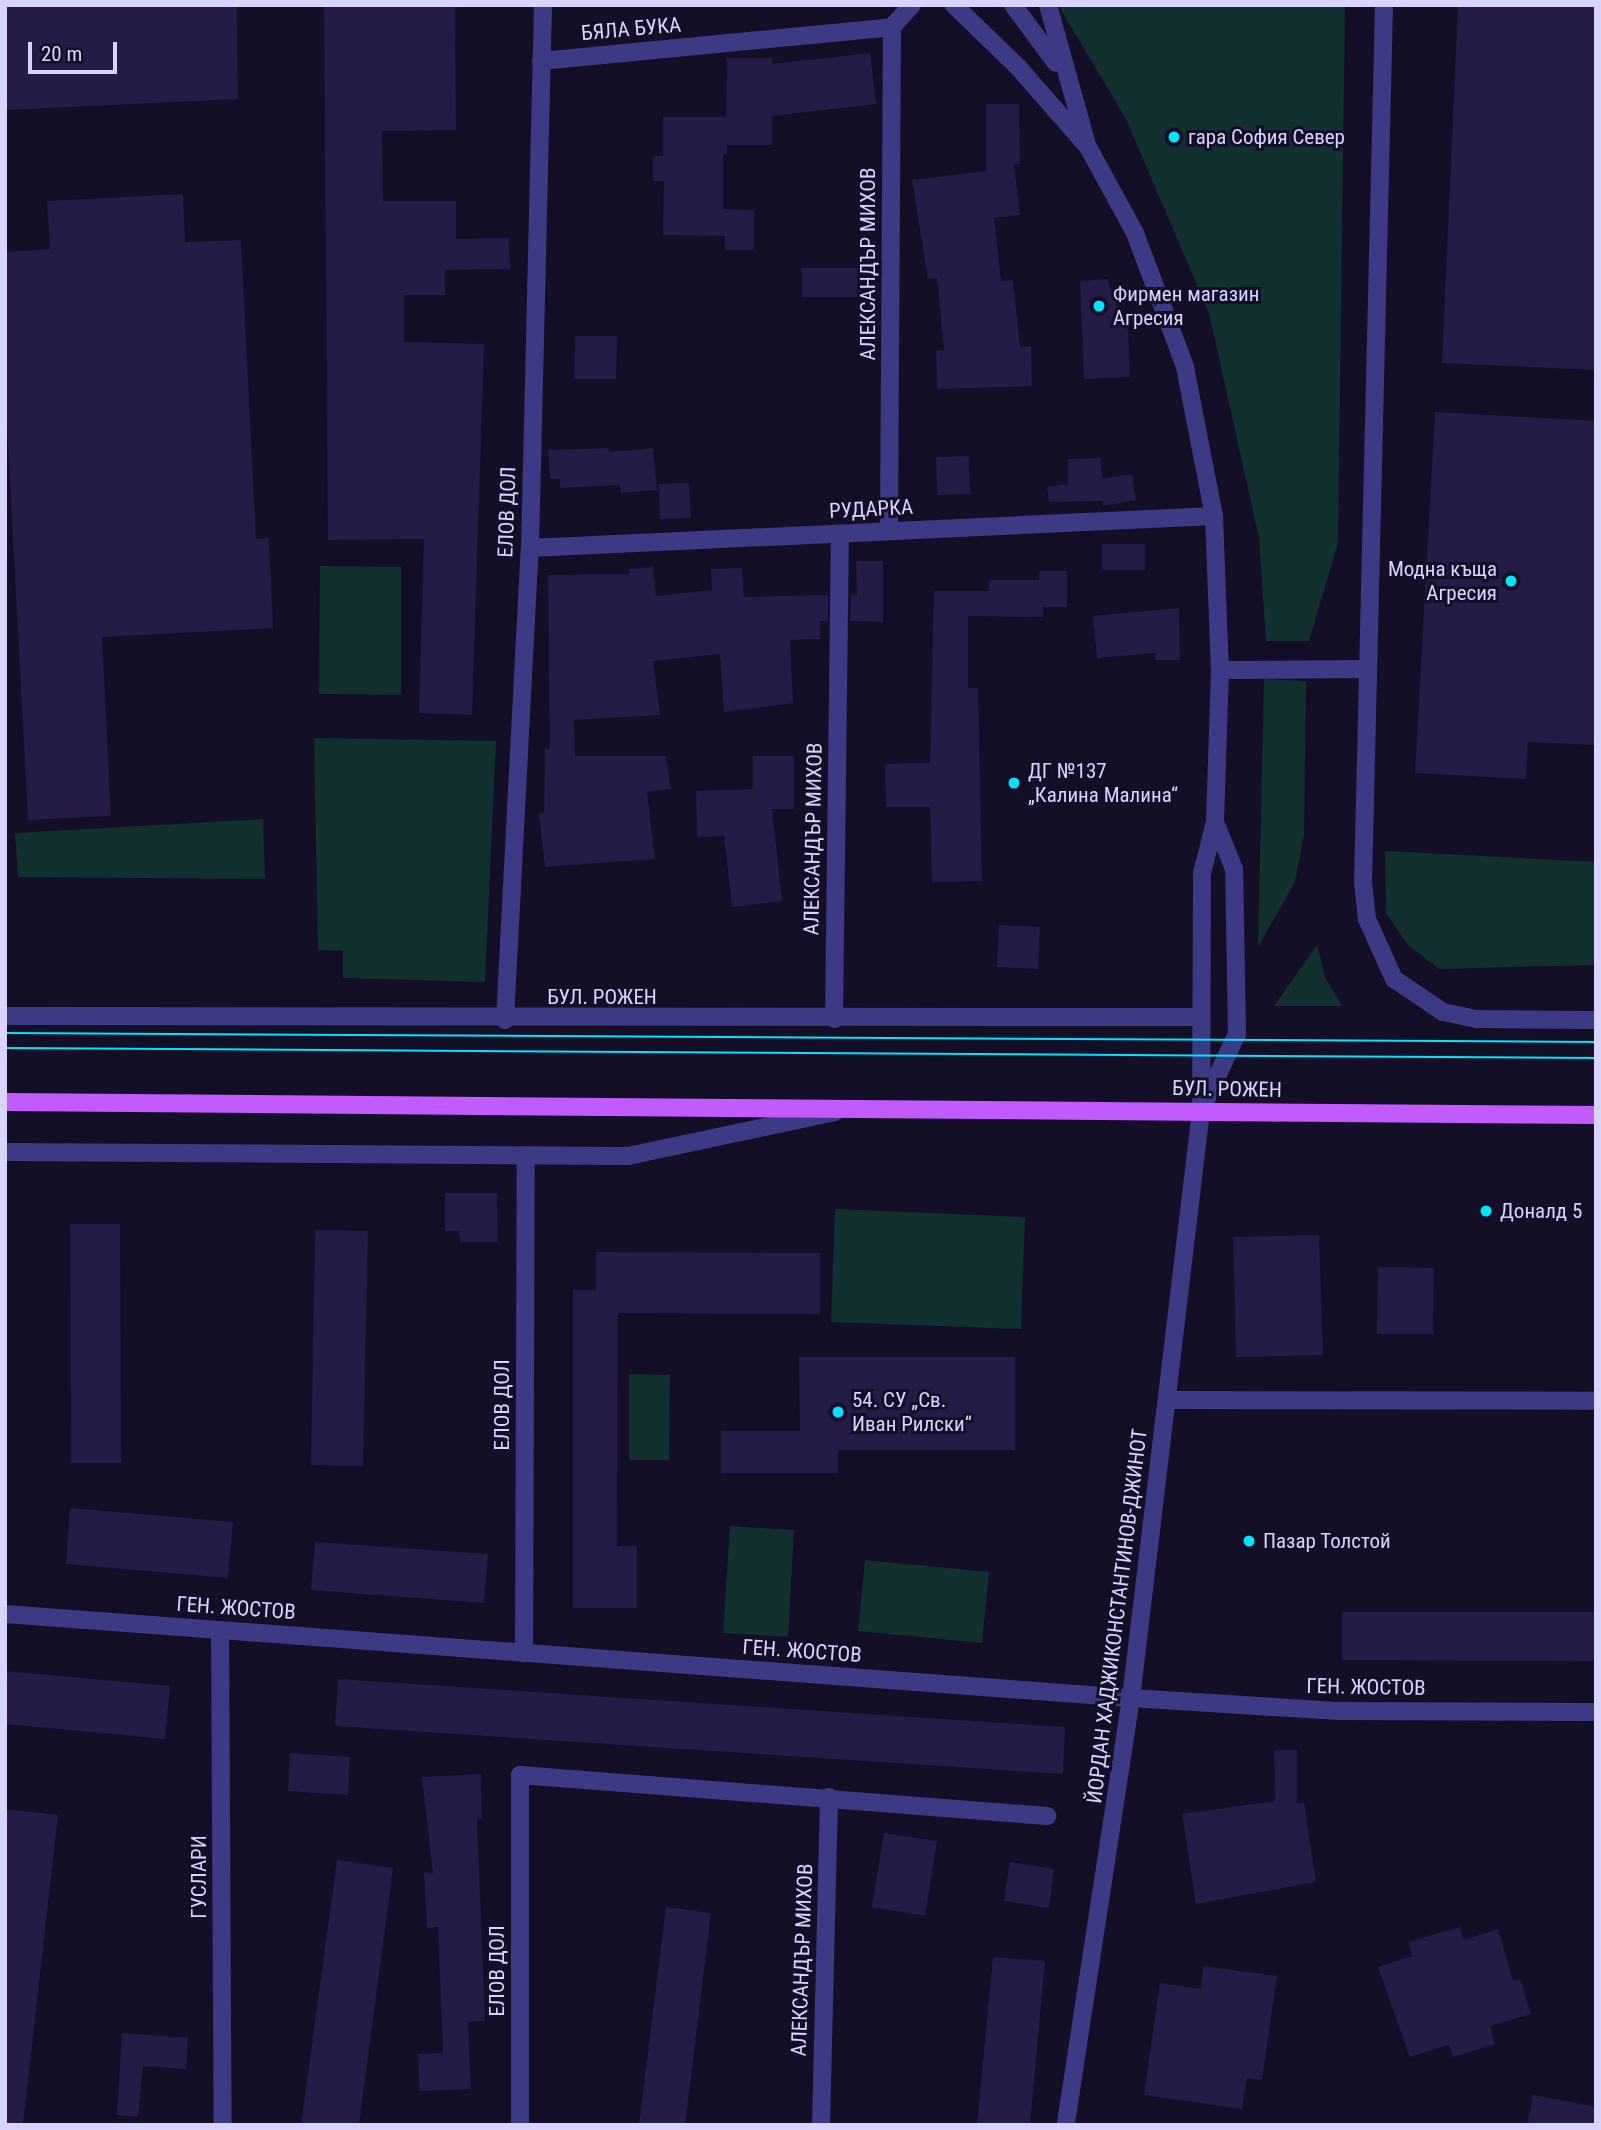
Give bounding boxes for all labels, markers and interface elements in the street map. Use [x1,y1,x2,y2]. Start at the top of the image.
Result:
street label: БЯЛА БУКА [580,12,682,46]
scale bar [32,28,121,72]
text: 20 m [41,42,82,66]
place label: гара София Север [1188,124,1345,150]
marker: гара София Север [1166,129,1182,145]
street label: АЛЕКСАНДЪР МИХОВ [855,168,881,360]
place label: Фирмен магазин Агресия [1113,281,1259,331]
marker: Фирмен магазин Агресия [1091,298,1107,314]
street label: ЕЛОВ ДОЛ [493,466,521,558]
street label: РУДАРКА [828,494,914,524]
place label: Модна къща Агресия [1388,556,1497,606]
marker: Модна къща Агресия [1503,573,1519,589]
street label: АЛЕКСАНДЪР МИХОВ [799,742,827,936]
place label: ДГ №137 „Калина Малина“ [1028,758,1178,808]
marker: ДГ №137 „Калина Малина“ [1006,775,1022,791]
street label: БУЛ. РОЖЕН [547,984,657,1010]
street label: БУЛ. РОЖЕН [1172,1075,1282,1103]
place label: Доналд 5 [1500,1198,1582,1224]
marker: Доналд 5 [1478,1203,1494,1219]
street label: ЕЛОВ ДОЛ [489,1359,515,1451]
place label: 54. СУ „Св. Иван Рилски“ [852,1387,972,1437]
marker: 54. СУ „Св. Иван Рилски“ [830,1404,846,1420]
street label: ЙОРДАН ХАДЖИКОНСТАНТИНОВ-ДЖИНОТ [1081,1427,1153,1805]
place label: Пазар Толстой [1263,1528,1391,1554]
marker: Пазар Толстой [1241,1533,1257,1549]
street label: ГЕН. ЖОСТОВ [176,1591,296,1625]
street label: ГЕН. ЖОСТОВ [742,1634,862,1668]
street label: ГЕН. ЖОСТОВ [1306,1673,1426,1701]
street label: ГУСЛАРИ [186,1835,212,1919]
street label: АЛЕКСАНДЪР МИХОВ [786,1863,818,2057]
street label: ЕЛОВ ДОЛ [484,1925,510,2017]

